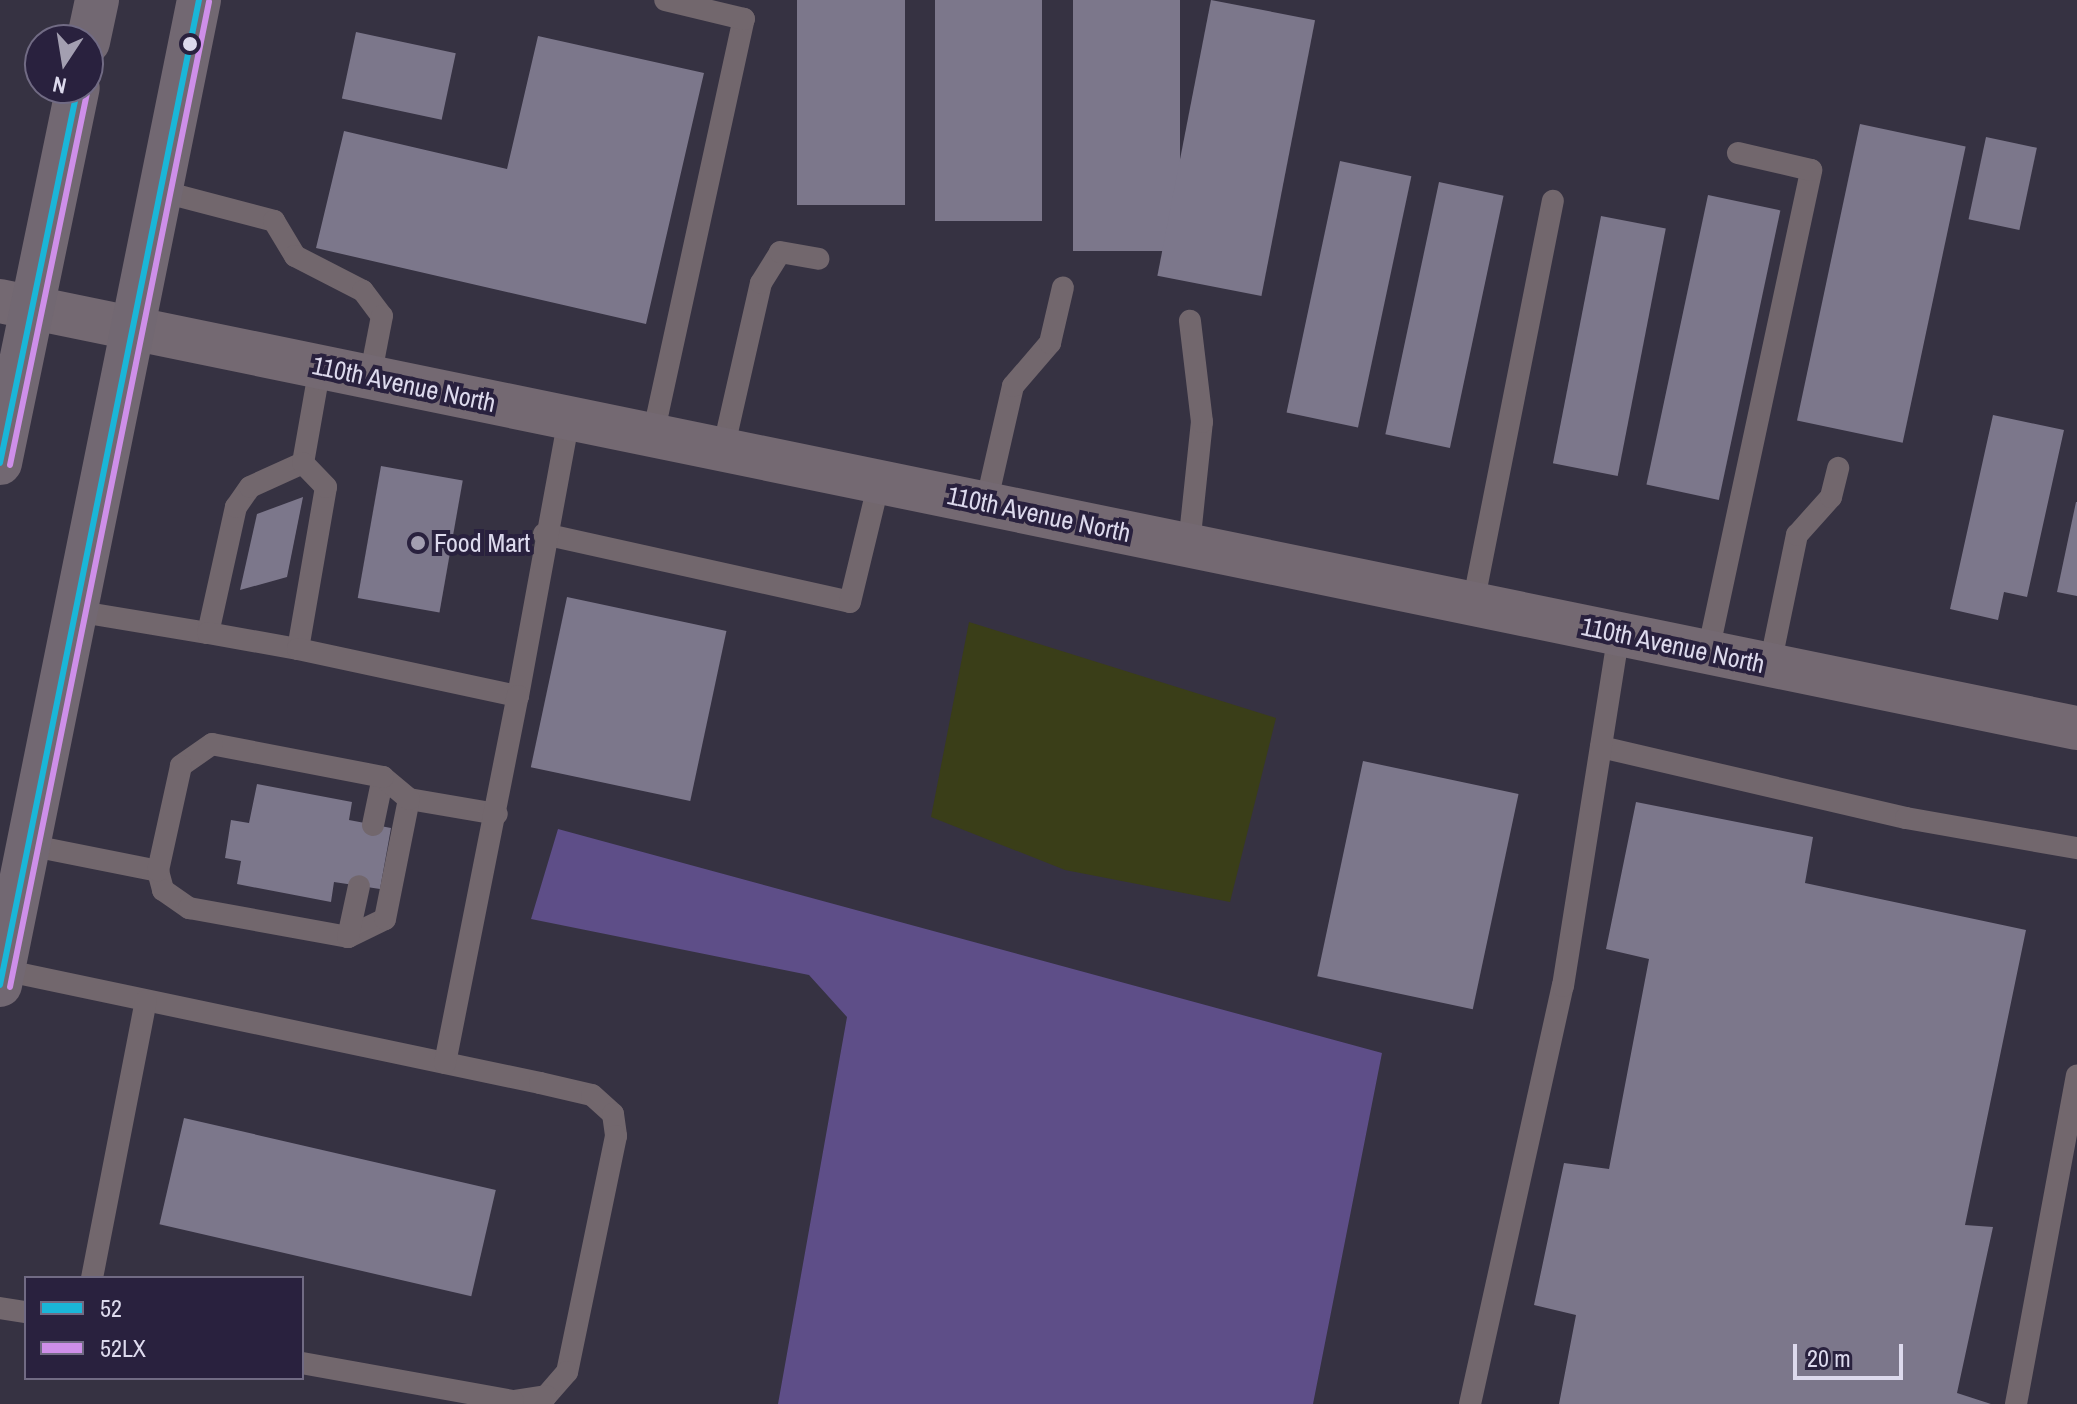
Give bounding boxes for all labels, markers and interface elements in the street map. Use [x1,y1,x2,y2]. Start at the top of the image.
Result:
north arrow [24,24,104,104]
unlabelled marker [182,36,198,52]
text: N [50,69,69,102]
street label: 110th Avenue North [309,349,499,419]
street label: 110th Avenue North [944,479,1134,549]
place label: Food Mart [434,527,530,559]
marker: Food Mart [409,534,427,552]
street label: 110th Avenue North [1578,610,1768,680]
legend [24,1276,304,1380]
text: 52 [100,1292,122,1324]
scale bar [1797,1328,1907,1378]
text: 52LX [100,1332,146,1364]
text: 20 m [1807,1342,1851,1374]

